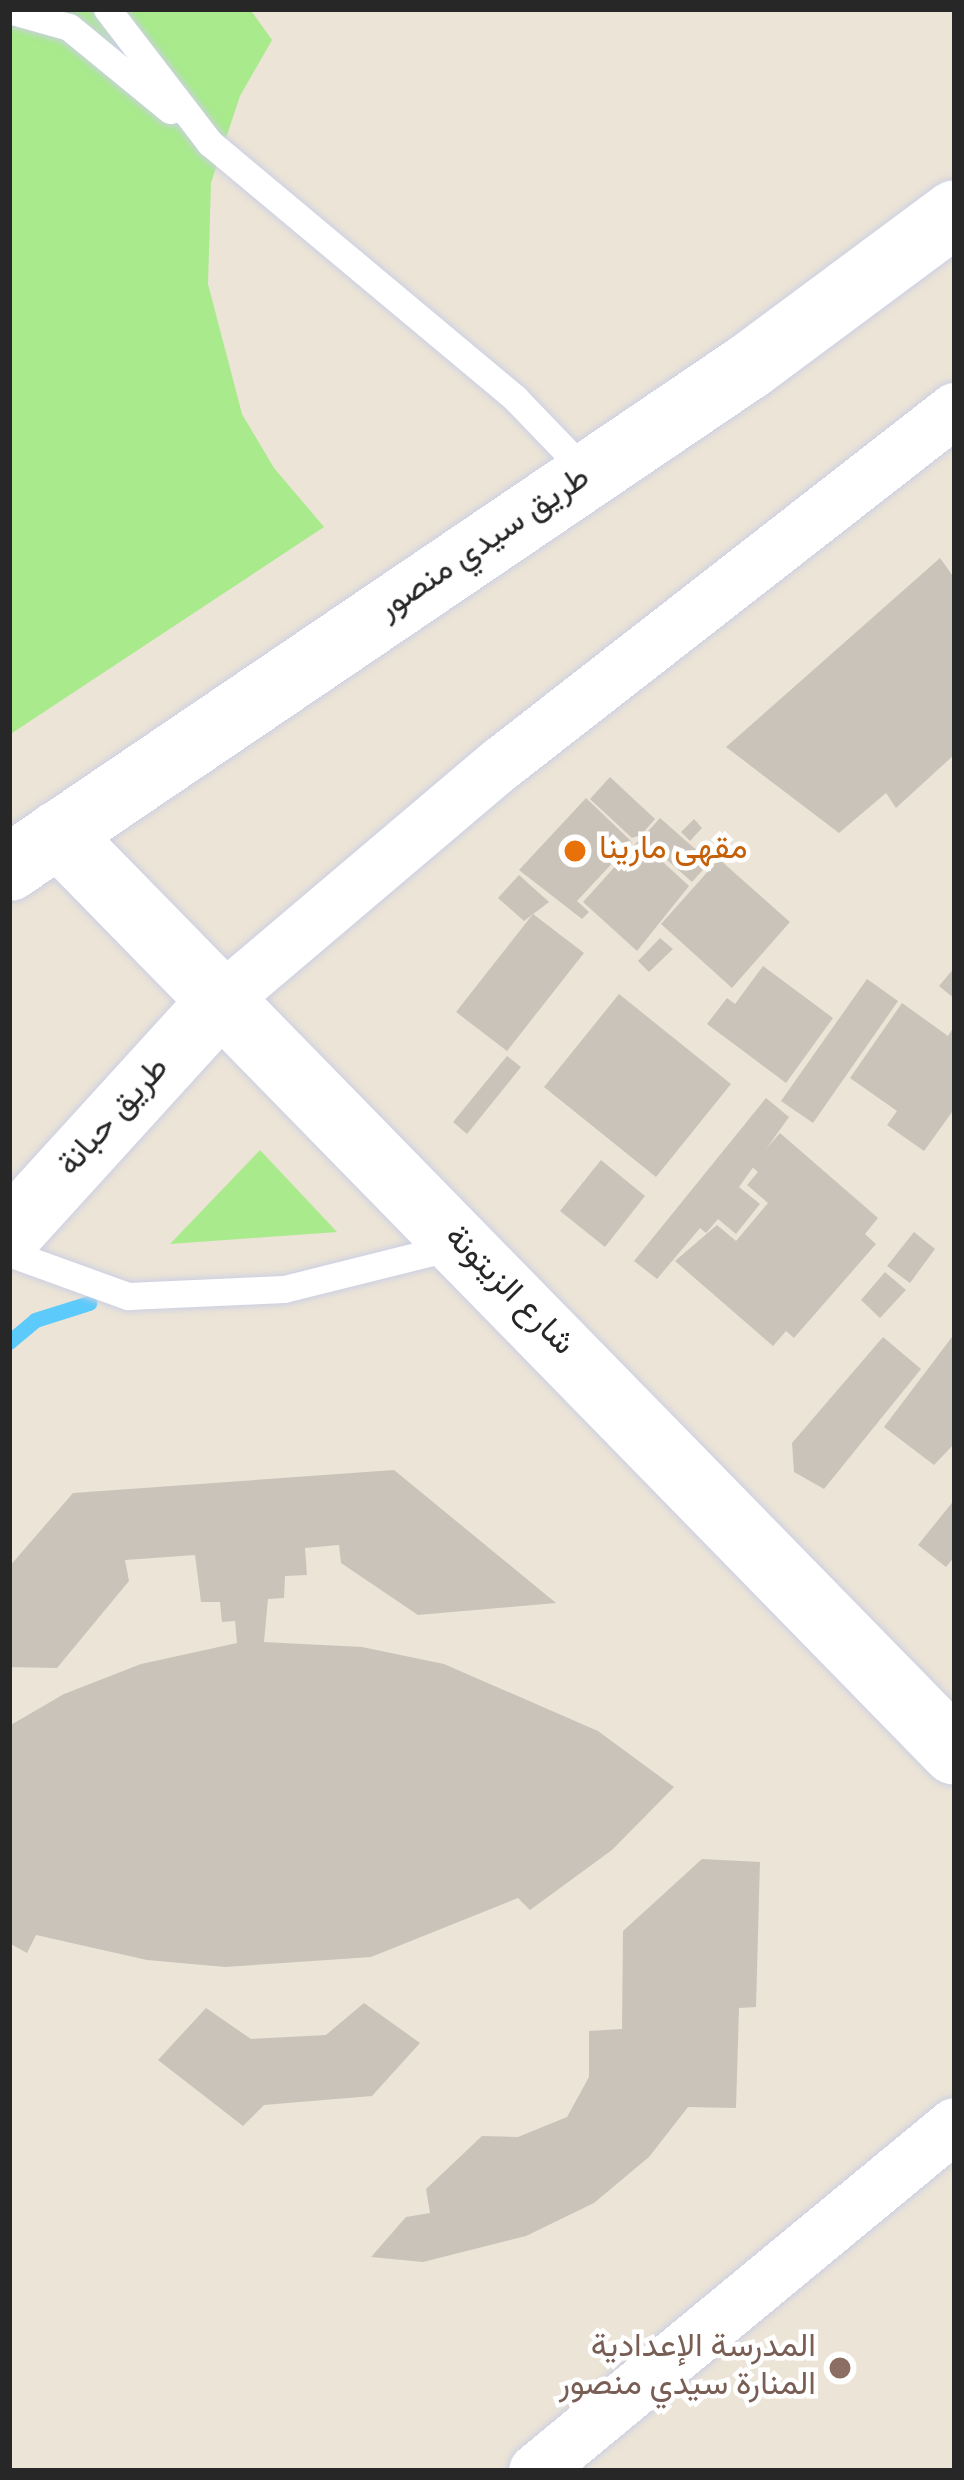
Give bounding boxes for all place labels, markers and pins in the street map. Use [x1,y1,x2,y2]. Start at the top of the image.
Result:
place label: مقهى مارينا [599,831,747,871]
marker: مقهى مارينا [562,838,588,864]
place label: المدرسة الإعدادية المنارة سيدي منصور [559,2329,816,2407]
marker: المدرسة الإعدادية المنارة سيدي منصور [827,2355,853,2381]

